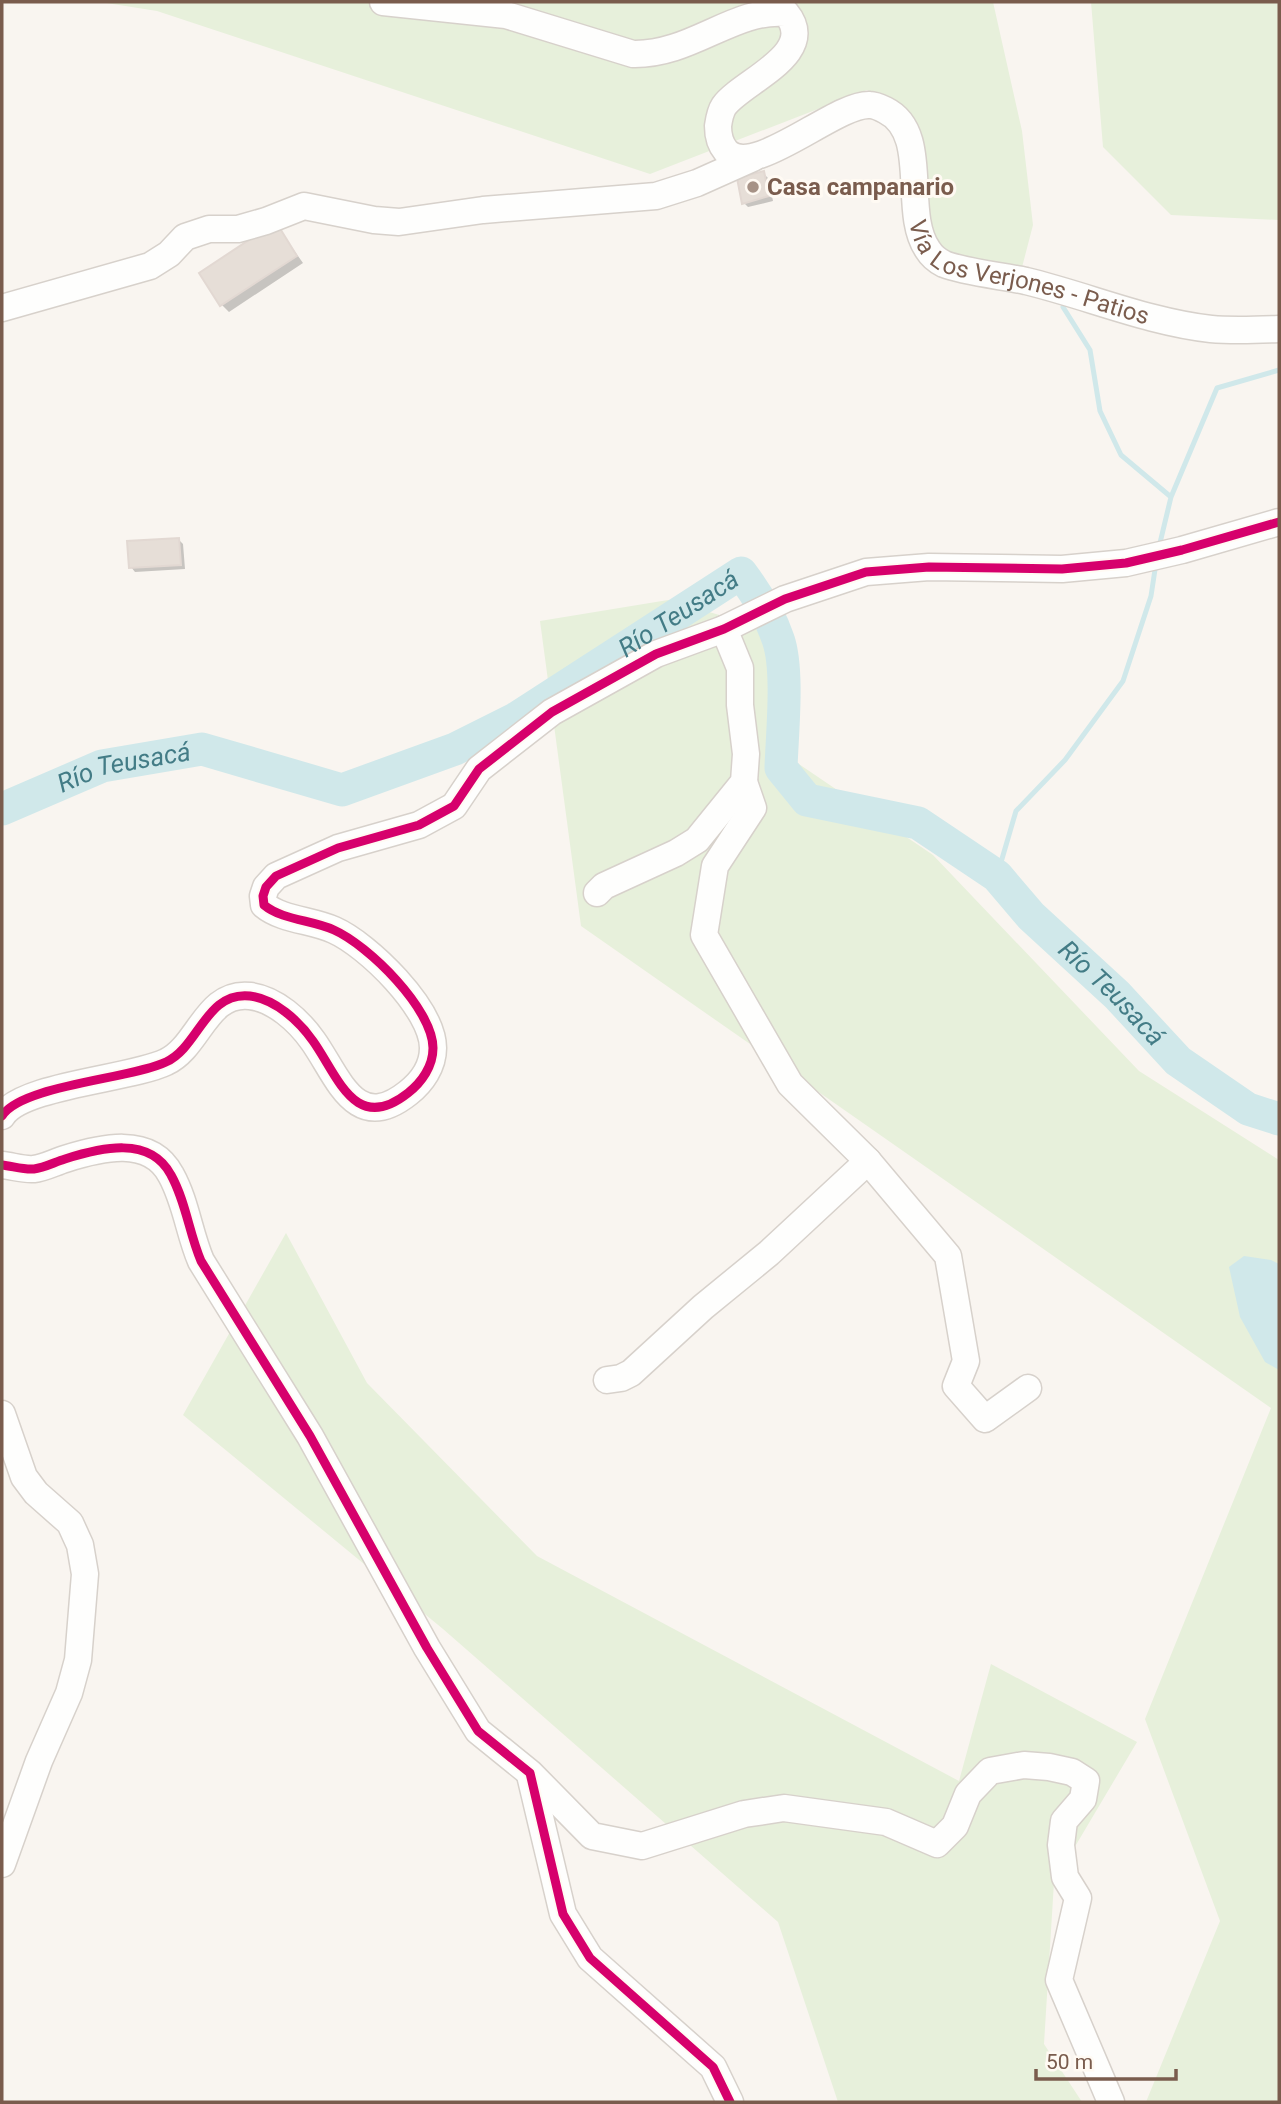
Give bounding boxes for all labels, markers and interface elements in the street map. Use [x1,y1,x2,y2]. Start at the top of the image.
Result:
place label: Casa campanario [767,173,954,201]
marker: Casa campanario [745,179,761,195]
street label: Vía Los Verjones - Patios [903,217,1152,330]
water label: Río Teusacá [613,564,744,663]
water label: Río Teusacá [53,736,193,798]
water label: Río Teusacá [1053,934,1171,1052]
scale bar [1036,2038,1176,2082]
text: 50 m [1046,2050,1093,2074]

